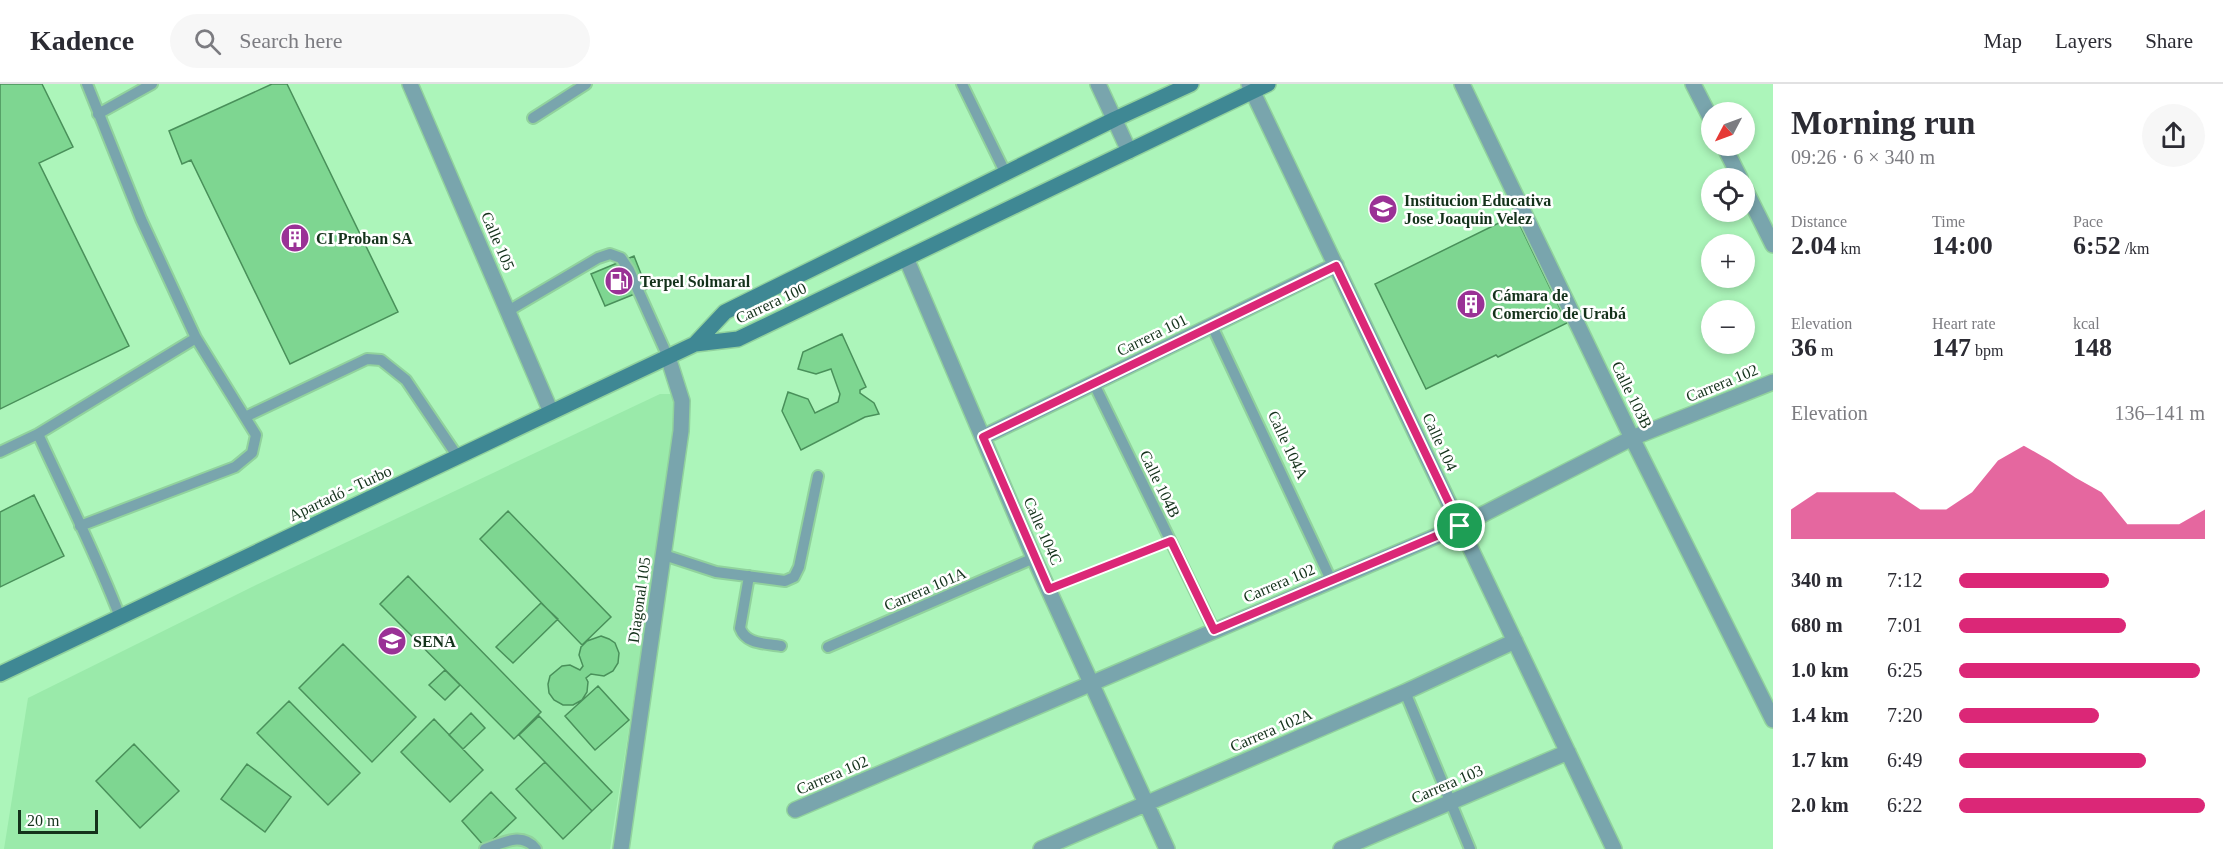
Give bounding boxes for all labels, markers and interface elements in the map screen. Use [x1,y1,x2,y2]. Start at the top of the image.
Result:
search box [170,14,590,68]
text: Kadence [30,25,134,56]
icon: search [191,25,224,58]
text: Search here [239,28,342,53]
text: Map [1984,29,2022,53]
text: Layers [2055,29,2112,53]
text: Share [2145,29,2193,53]
north arrow [1701,102,1755,156]
map controls [1701,102,1755,354]
button: share [2142,104,2205,167]
text: Morning run [1791,105,1975,141]
text: 09:26 · 6 × 340 m [1791,146,1935,168]
button: locate [1701,168,1755,222]
place label: Institucion Educativa Jose Joaquin Velez [1404,192,1551,228]
school or university icon: Institucion Educativa Jose Joaquin Velez [1367,193,1399,225]
street label: Calle 105 [478,209,518,273]
text: Distance [1791,213,1847,230]
text: Time [1932,213,1965,230]
text: Pace [2073,213,2103,230]
building icon: CI Proban SA [279,222,311,254]
place label: CI Proban SA [316,230,413,247]
text: 2.04 [1791,231,1837,260]
text: 14:00 [1932,231,1993,260]
text: 6:52 [2073,231,2121,260]
button: + [1701,234,1755,288]
text: km [1837,240,1861,257]
text: /km [2121,240,2150,257]
fuel station icon: Terpel Solmaral [603,265,635,297]
place label: Terpel Solmaral [640,273,751,291]
street label: Carrera 100 [733,279,809,327]
place label: Cámara de Comercio de Urabá [1492,287,1626,322]
building icon: Cámara de Comercio de Urabá [1455,288,1487,320]
button: − [1701,300,1755,354]
street label: Carrera 101 [1114,311,1190,359]
text: Elevation [1791,315,1852,332]
text: Heart rate [1932,315,1996,332]
text: kcal [2073,315,2100,332]
text: 36 [1791,333,1817,362]
text: 147 [1932,333,1971,362]
text: 148 [2073,333,2112,362]
text: m [1817,342,1833,359]
text: bpm [1971,342,2003,359]
street label: Calle 103B [1608,359,1656,431]
street label: Carrera 102 [1684,361,1760,405]
text: Elevation [1791,402,1868,424]
text: 136–141 m [2114,402,2205,424]
street label: Calle 104A [1265,408,1311,482]
street label: Calle 104 [1419,410,1461,474]
street label: Calle 104B [1136,448,1184,520]
street label: Apartadó - Turbo [286,462,394,525]
street label: Calle 104C [1021,494,1065,568]
pin [1434,500,1485,551]
icon: arrive [1443,509,1476,542]
street label: Diagonal 105 [625,556,654,644]
street label: Carrera 102 [1241,560,1317,606]
street label: Carrera 101A [881,564,969,614]
text: 340 m [1791,569,1843,591]
text: 7:12 [1887,569,1923,591]
text: 680 m [1791,614,1843,636]
text: 7:01 [1887,614,1923,636]
school or university icon: SENA [376,625,408,657]
place label: SENA [413,633,456,650]
text: 1.0 km [1791,659,1849,681]
text: 6:25 [1887,659,1923,681]
text: 1.4 km [1791,704,1849,726]
text: 7:20 [1887,704,1923,726]
street label: Carrera 102A [1227,705,1315,755]
text: 1.7 km [1791,749,1849,771]
text: 6:49 [1887,749,1923,771]
street label: Carrera 102 [794,752,870,798]
street label: Carrera 103 [1409,761,1485,807]
text: 2.0 km [1791,794,1849,816]
text: 6:22 [1887,794,1923,816]
scale bar [18,807,98,834]
text: 20 m [27,812,59,829]

